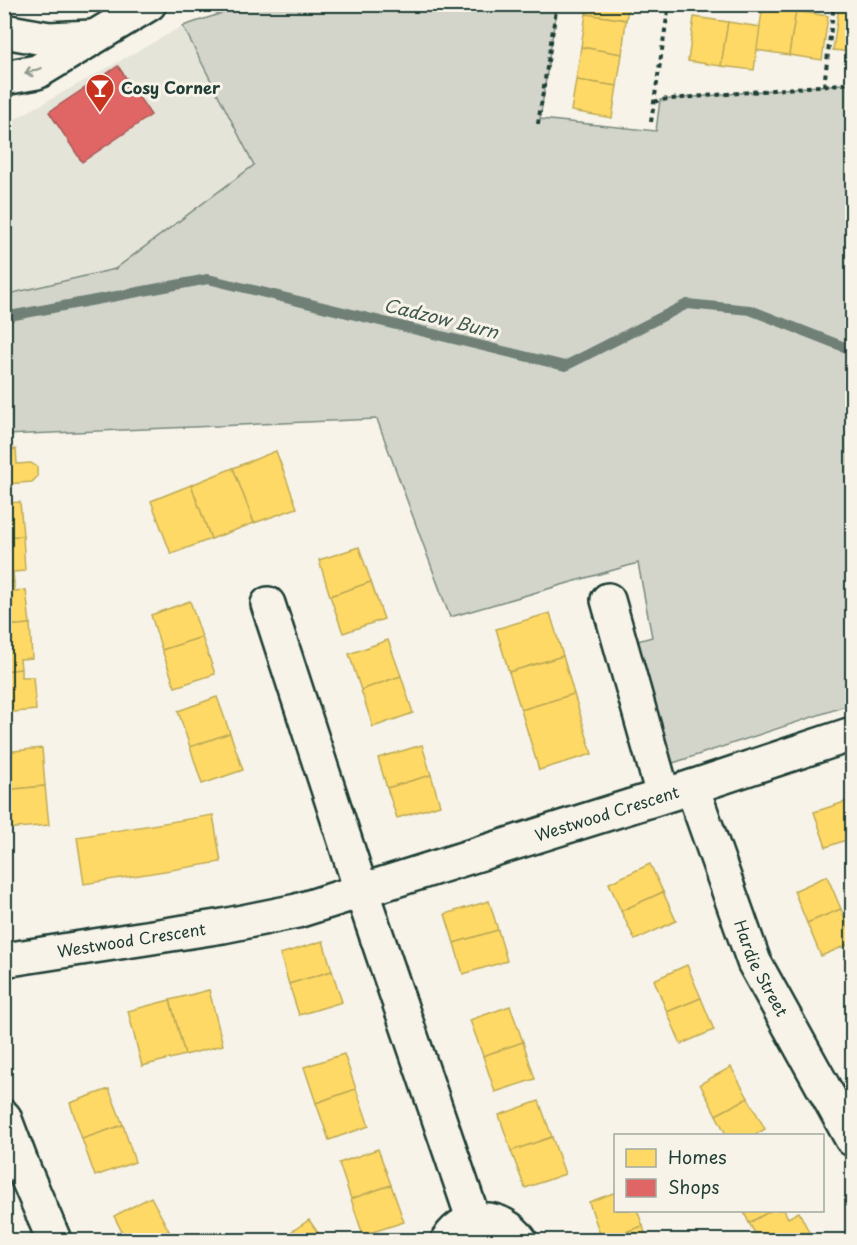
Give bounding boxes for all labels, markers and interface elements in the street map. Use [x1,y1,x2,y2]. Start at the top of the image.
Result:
one-way arrow [24,67,43,78]
bar icon: Cosy Corner [84,72,116,114]
place label: Cosy Corner [121,75,221,99]
water label: Cadzow Burn [381,290,502,345]
street label: Westwood Crescent [532,779,682,847]
street label: Westwood Crescent [55,916,208,963]
street label: Hardie Street [729,916,795,1021]
legend [614,1134,824,1212]
text: Homes [668,1143,726,1170]
text: Shops [668,1173,719,1200]

